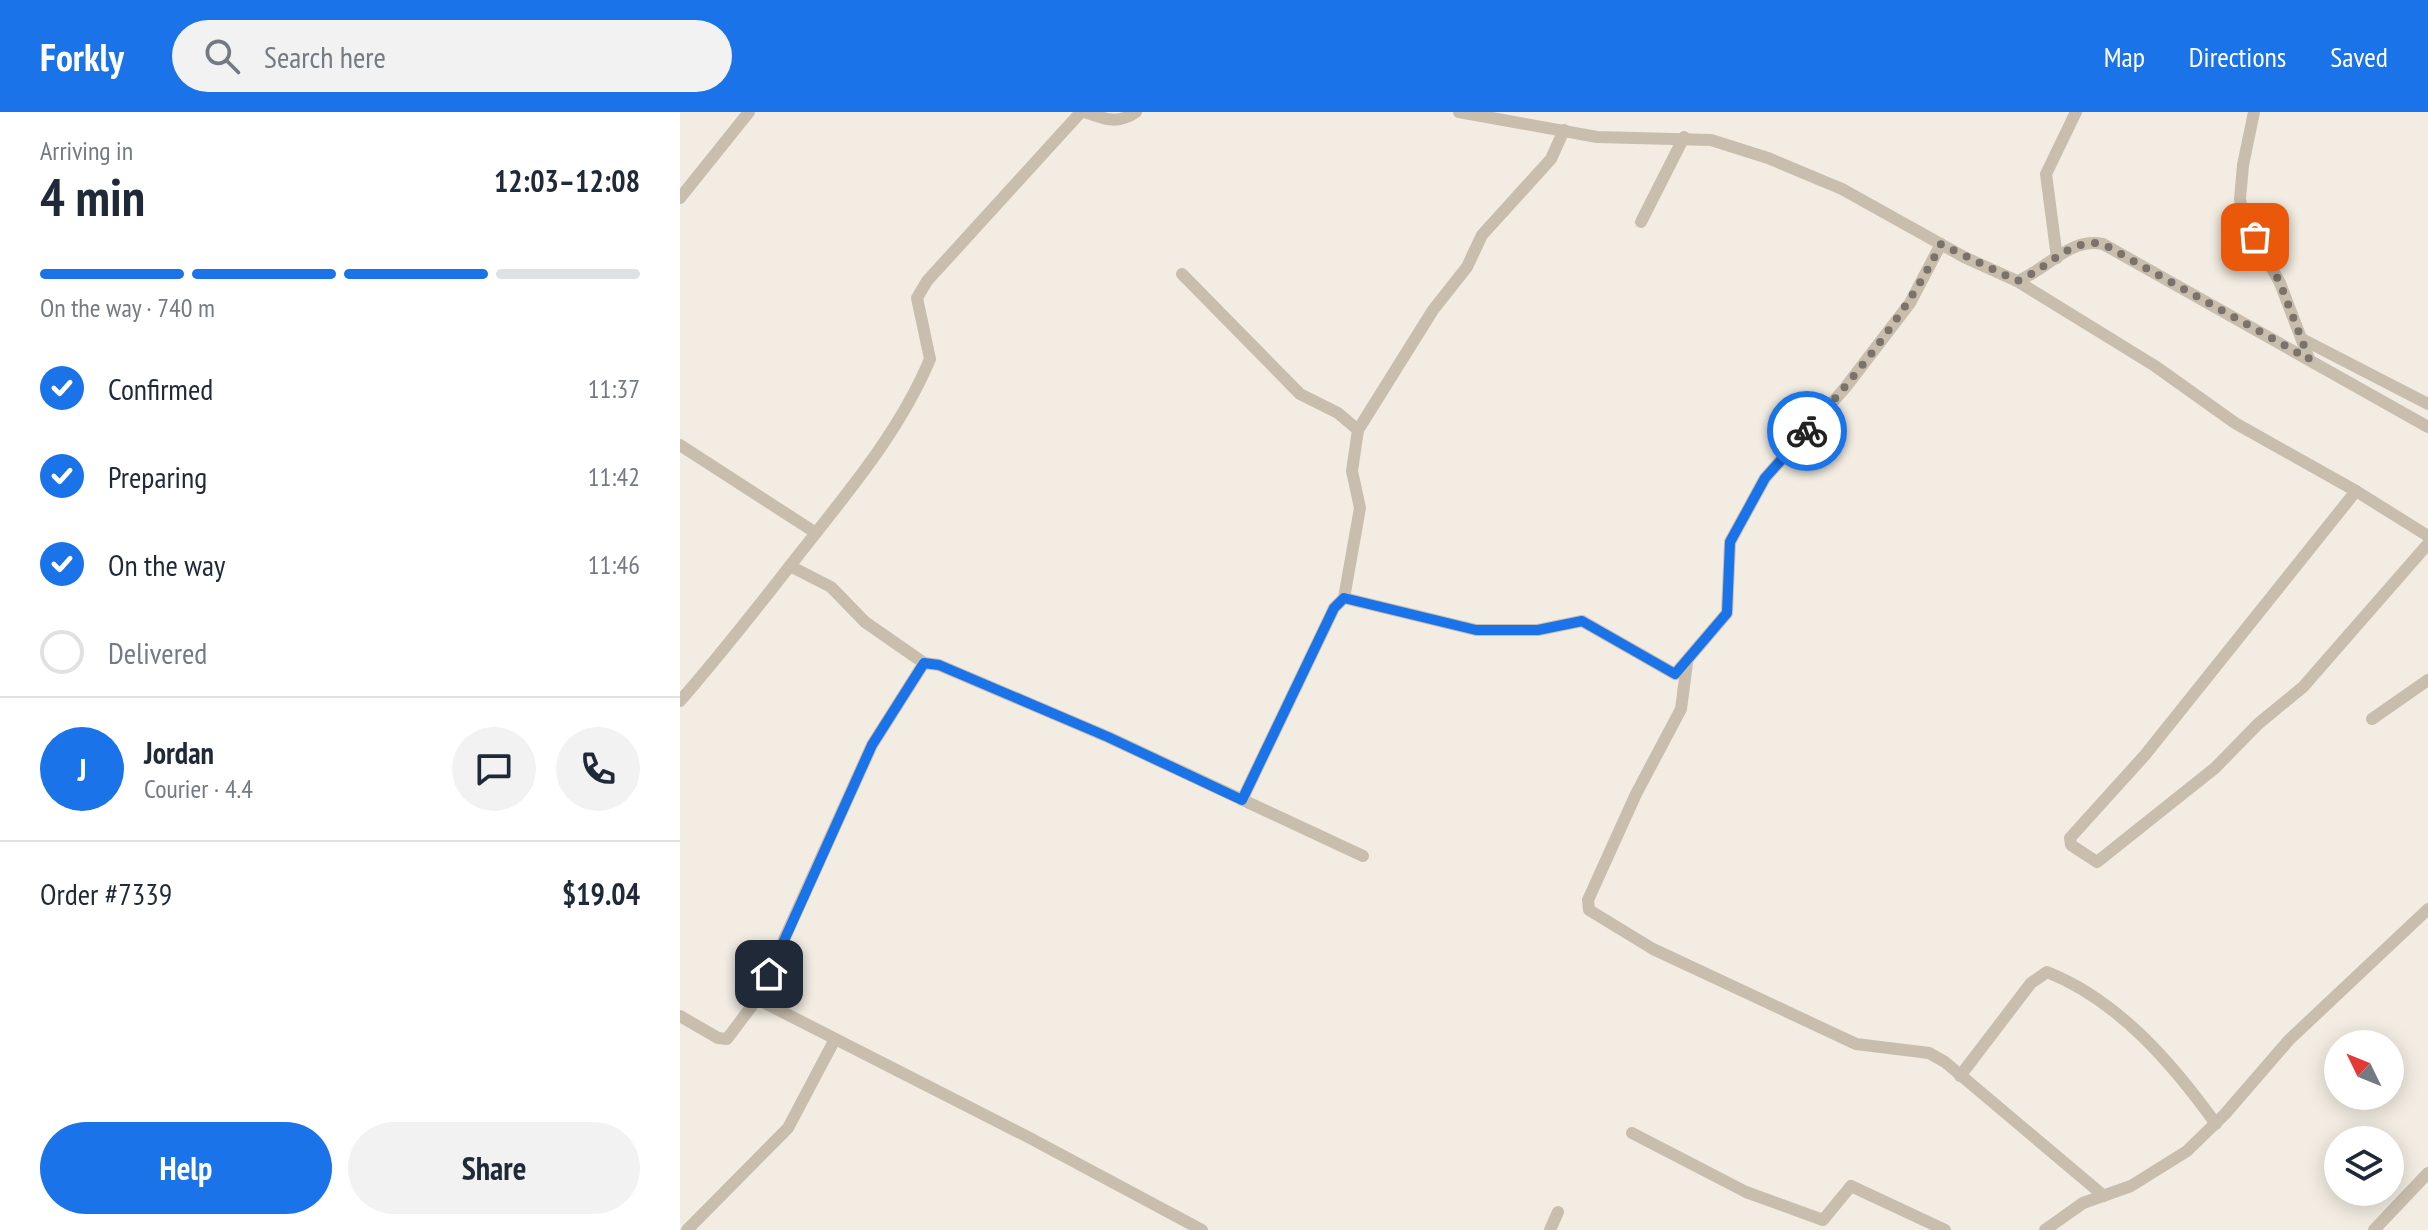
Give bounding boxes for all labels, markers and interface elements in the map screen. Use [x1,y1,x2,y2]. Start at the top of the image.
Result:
search box [172,20,732,92]
text: Forkly [40,32,124,81]
icon: search [200,34,244,78]
text: Search here [264,37,386,76]
text: Map [2104,38,2145,75]
text: Directions [2189,38,2286,75]
text: Saved [2330,38,2388,75]
text: Arriving in [40,134,133,167]
text: 12:03–12:08 [494,161,640,200]
text: 4 min [40,163,145,230]
pin [2221,203,2289,271]
icon: bag [2233,215,2277,259]
text: On the way · 740 m [40,291,215,324]
icon: check [40,366,84,410]
text: Confirmed [108,369,213,408]
text: 11:37 [588,372,640,405]
courier [1767,391,1847,471]
icon: bike [1785,409,1829,453]
icon: check [40,454,84,498]
text: Preparing [108,457,207,496]
text: 11:42 [588,460,640,493]
icon: check [40,542,84,586]
text: On the way [108,545,225,584]
text: 11:46 [588,548,640,581]
text: Delivered [108,633,207,672]
button: chat [452,727,536,811]
button: phone [556,727,640,811]
text: Jordan [144,733,214,772]
text: J [78,750,86,789]
text: Courier · 4.4 [144,772,253,805]
text: Order #7339 [40,874,172,913]
text: $19.04 [562,874,640,913]
pin [735,940,803,1008]
icon: home [747,952,791,996]
north arrow [2324,1030,2404,1110]
map controls [2324,1030,2404,1206]
button: Help [40,1122,332,1214]
button: Share [348,1122,640,1214]
button: layers [2324,1126,2404,1206]

